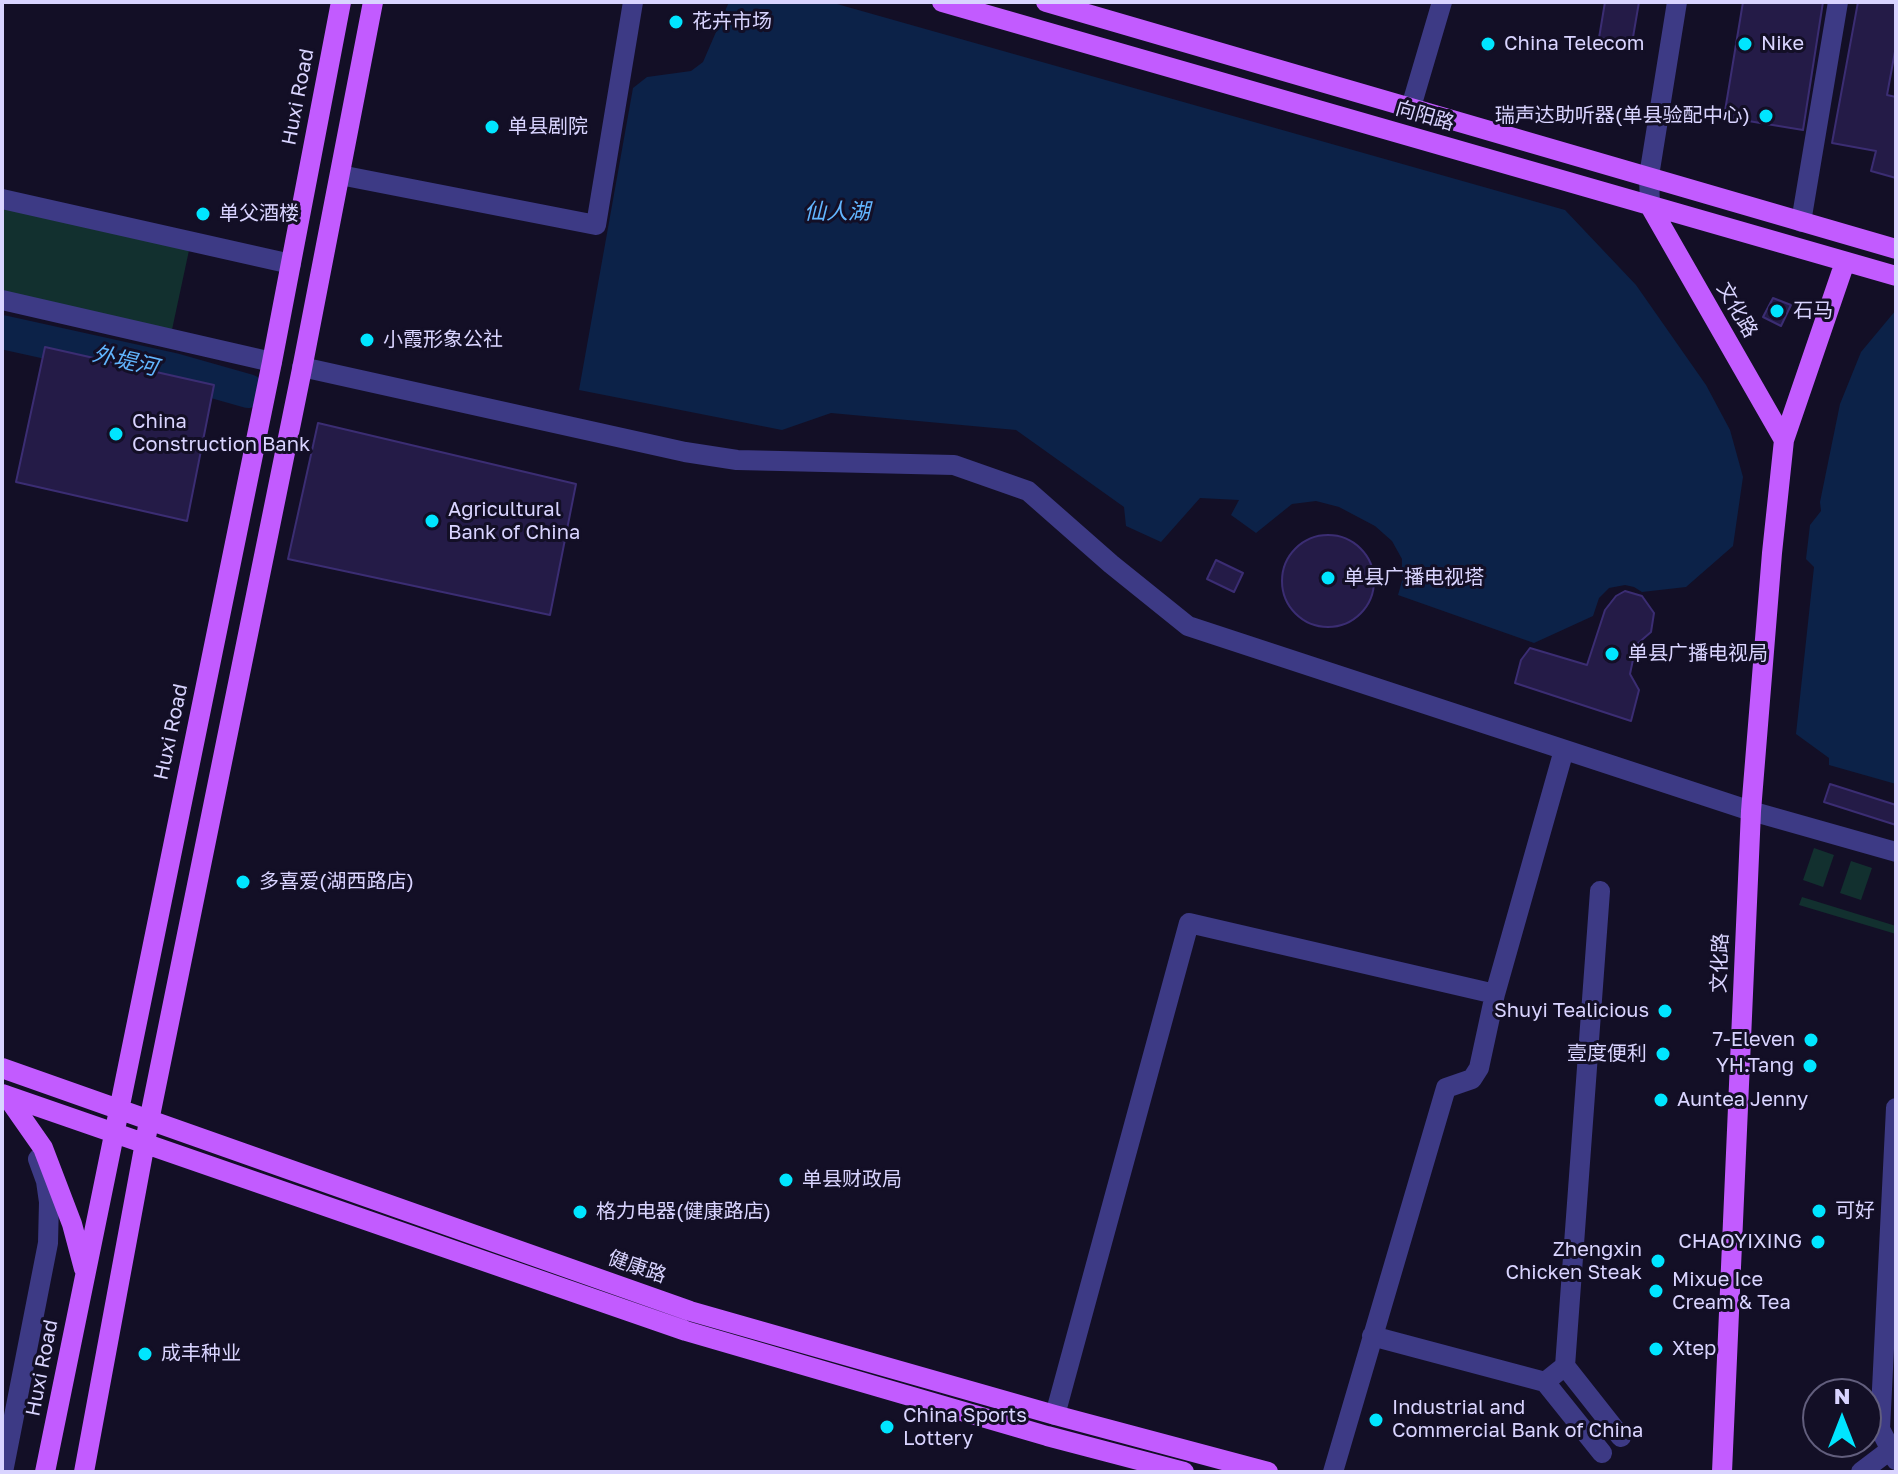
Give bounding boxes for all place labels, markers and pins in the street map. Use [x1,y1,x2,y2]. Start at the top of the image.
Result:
place label: 花卉市场 [692,10,772,34]
marker: 花卉市场 [667,13,685,31]
place label: China Telecom [1504,32,1644,56]
place label: Nike [1761,32,1804,56]
marker: China Telecom [1479,35,1497,53]
marker: Nike [1736,35,1754,53]
place label: 瑞声达助听器(单县验配中心) [1495,104,1750,128]
marker: 瑞声达助听器(单县验配中心) [1757,107,1775,125]
place label: 单县剧院 [508,115,588,139]
marker: 单县剧院 [483,118,501,136]
place label: 单父酒楼 [219,202,299,226]
marker: 单父酒楼 [194,205,212,223]
place label: 石马 [1793,299,1833,323]
marker: 石马 [1768,302,1786,320]
place label: 小霞形象公社 [383,328,503,352]
marker: 小霞形象公社 [358,331,376,349]
place label: China Construction Bank [132,410,310,457]
marker: China Construction Bank [107,425,125,443]
place label: Agricultural Bank of China [448,498,580,545]
marker: Agricultural Bank of China [423,512,441,530]
place label: 单县广播电视塔 [1344,566,1484,590]
marker: 单县广播电视塔 [1319,569,1337,587]
place label: 单县广播电视局 [1628,642,1768,666]
marker: 单县广播电视局 [1603,645,1621,663]
place label: 多喜爱(湖西路店) [259,870,414,894]
marker: 多喜爱(湖西路店) [234,873,252,891]
place label: Shuyi Tealicious [1494,999,1649,1023]
marker: Shuyi Tealicious [1656,1002,1674,1020]
place label: 7-Eleven [1713,1028,1795,1052]
marker: 7-Eleven [1802,1031,1820,1049]
place label: 壹度便利 [1567,1042,1647,1066]
marker: 壹度便利 [1654,1045,1672,1063]
place label: YH.Tang [1716,1054,1794,1078]
marker: YH.Tang [1801,1057,1819,1075]
place label: Auntea Jenny [1677,1088,1808,1112]
marker: Auntea Jenny [1652,1091,1670,1109]
place label: 单县财政局 [802,1168,902,1192]
marker: 单县财政局 [777,1171,795,1189]
place label: 可好 [1835,1199,1875,1223]
place label: 格力电器(健康路店) [596,1200,771,1224]
marker: 可好 [1810,1202,1828,1220]
marker: 格力电器(健康路店) [571,1203,589,1221]
place label: CHAOYIXING [1678,1230,1802,1254]
marker: CHAOYIXING [1809,1233,1827,1251]
place label: Zhengxin Chicken Steak [1505,1238,1642,1285]
marker: Zhengxin Chicken Steak [1649,1252,1667,1270]
place label: Mixue Ice Cream & Tea [1672,1268,1791,1315]
marker: Mixue Ice Cream & Tea [1647,1282,1665,1300]
place label: Xtep [1672,1337,1716,1361]
marker: Xtep [1647,1340,1665,1358]
place label: 成丰种业 [161,1342,241,1366]
marker: 成丰种业 [136,1345,154,1363]
place label: Industrial and Commercial Bank of China [1392,1396,1643,1443]
place label: China Sports Lottery [903,1404,1027,1451]
marker: Industrial and Commercial Bank of China [1367,1411,1385,1429]
marker: China Sports Lottery [878,1418,896,1436]

